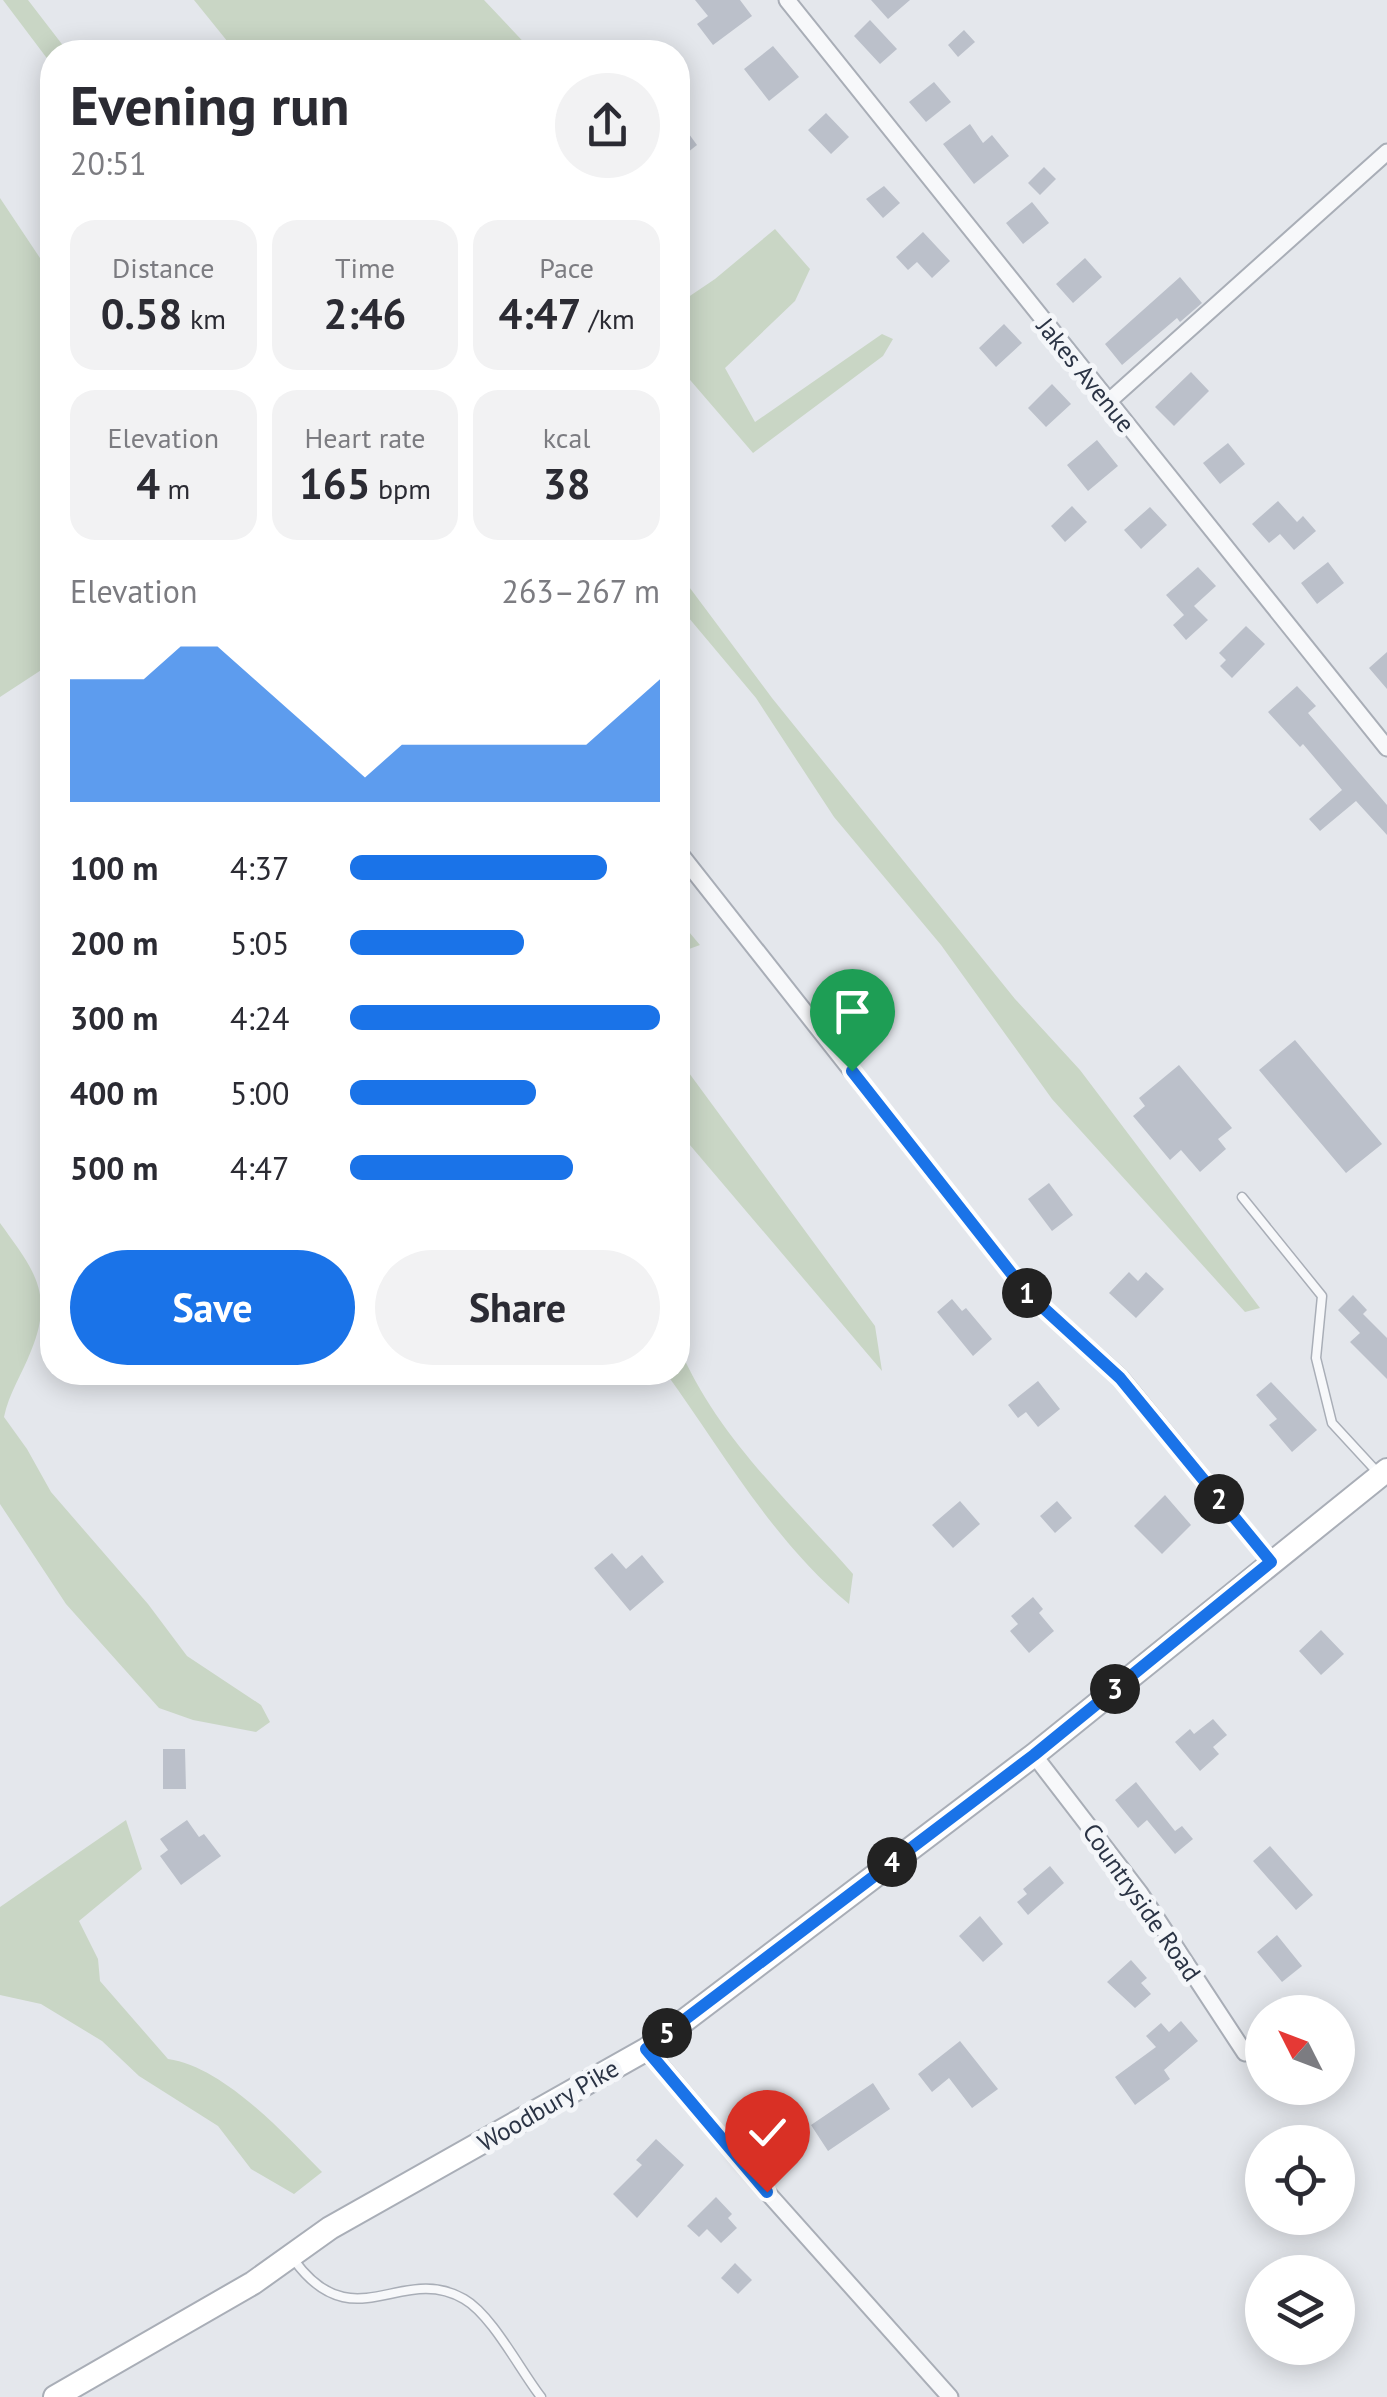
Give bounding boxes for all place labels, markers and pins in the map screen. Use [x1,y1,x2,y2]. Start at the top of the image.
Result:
pin [810,969,895,1072]
pin: 1 [1002,1268,1052,1318]
pin: 2 [1194,1474,1244,1524]
pin: 3 [1090,1664,1140,1714]
pin: 4 [867,1837,917,1887]
pin: 5 [642,2008,692,2058]
pin [725,2090,810,2193]

